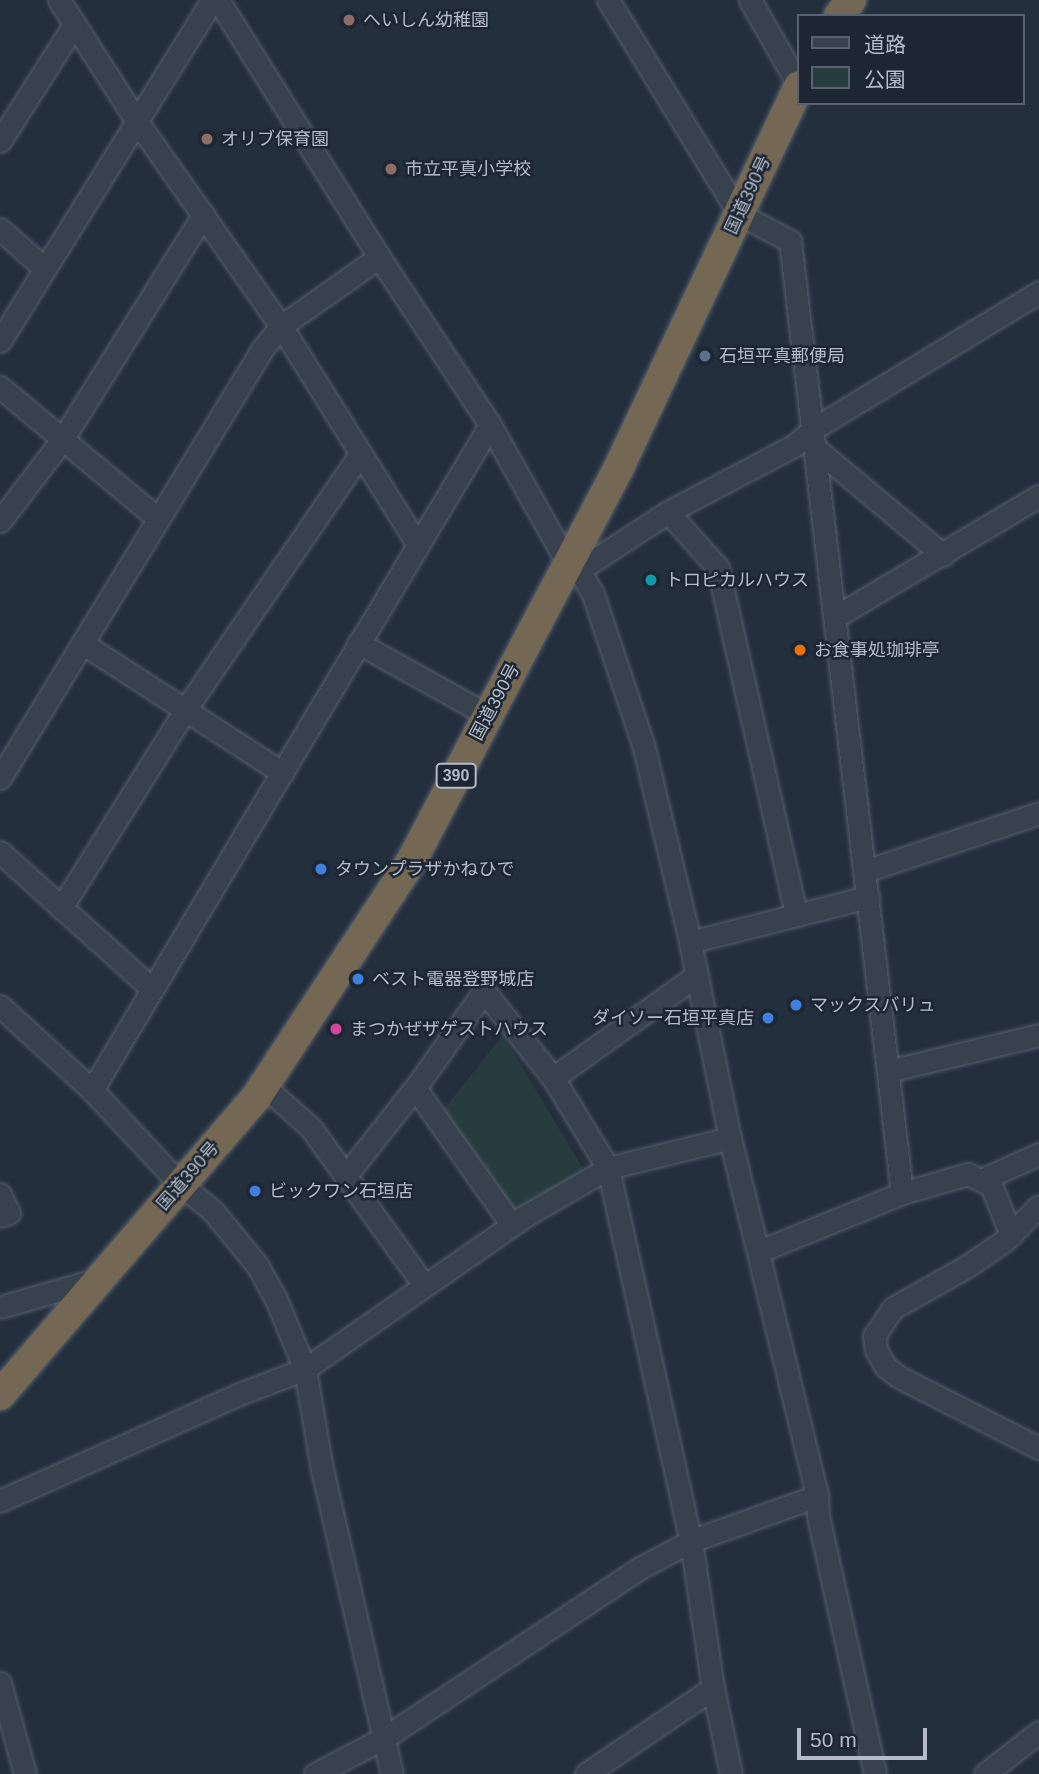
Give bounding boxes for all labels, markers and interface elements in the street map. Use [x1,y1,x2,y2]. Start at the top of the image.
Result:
place label: へいしん幼稚園 [363,9,489,31]
marker: へいしん幼稚園 [341,12,357,28]
legend [797,14,1025,105]
text: 道路 [864,33,906,56]
text: 公園 [864,68,906,91]
place label: オリブ保育園 [221,128,329,150]
marker: オリブ保育園 [199,131,215,147]
street label: 国道390号 [720,152,776,238]
place label: 市立平真小学校 [405,158,531,180]
marker: 市立平真小学校 [383,161,399,177]
place label: 石垣平真郵便局 [719,345,845,367]
marker: 石垣平真郵便局 [697,348,713,364]
place label: トロピカルハウス [665,569,809,591]
marker: トロピカルハウス [643,572,659,588]
place label: お食事処珈琲亭 [814,639,940,661]
marker: お食事処珈琲亭 [792,642,808,658]
street label: 国道390号 [466,660,524,744]
road number: 390 [435,764,477,789]
place label: タウンプラザかねひで [335,858,515,880]
marker: タウンプラザかねひで [313,861,329,877]
place label: ベスト電器登野城店 [372,968,534,990]
marker: ベスト電器登野城店 [350,971,366,987]
place label: マックスバリュ [810,994,936,1016]
marker: マックスバリュ [788,997,804,1013]
place label: ダイソー石垣平真店 [592,1007,754,1029]
marker: ダイソー石垣平真店 [760,1010,776,1026]
place label: まつかぜザゲストハウス [350,1018,548,1040]
marker: まつかぜザゲストハウス [328,1021,344,1037]
street label: 国道390号 [152,1137,224,1215]
place label: ビックワン石垣店 [269,1180,413,1202]
marker: ビックワン石垣店 [247,1183,263,1199]
scale bar [801,1714,930,1758]
text: 50 m [810,1728,857,1751]

